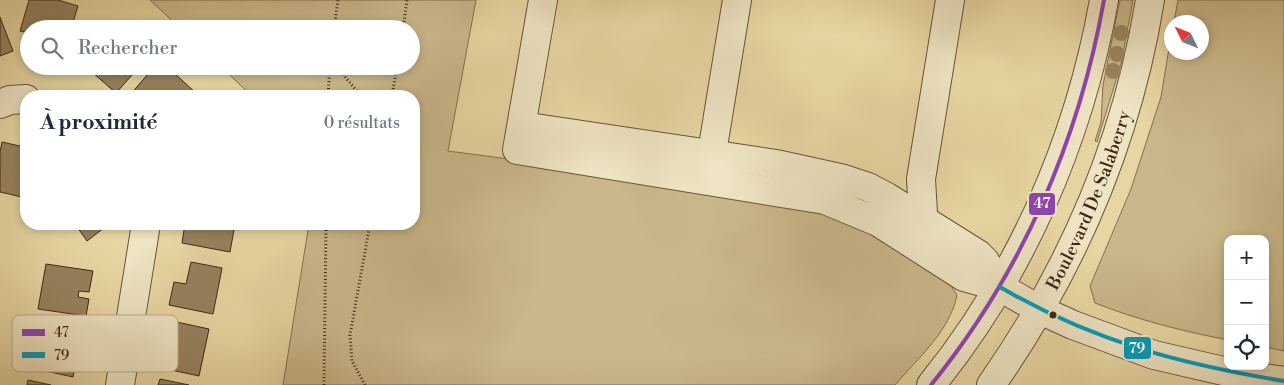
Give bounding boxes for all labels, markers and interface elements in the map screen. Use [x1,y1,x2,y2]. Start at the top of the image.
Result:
north arrow [1164,15,1209,60]
search box [20,20,420,75]
icon: search [38,34,66,62]
text: Rechercher [78,36,177,60]
street label: Boulevard De Salaberry [1041,108,1136,295]
text: À proximité [40,110,157,136]
text: 0 résultats [324,113,400,133]
line badge: 47 [1028,192,1056,216]
text: 47 [1033,195,1051,213]
map controls [1224,235,1269,370]
button: + [1224,235,1269,280]
button: − [1224,280,1269,325]
unlabelled marker [1048,310,1058,320]
legend [12,315,178,372]
text: 47 [54,324,69,342]
button: locate [1224,325,1269,370]
line badge: 79 [1123,336,1152,360]
text: 79 [1129,340,1146,358]
text: 79 [54,347,69,365]

